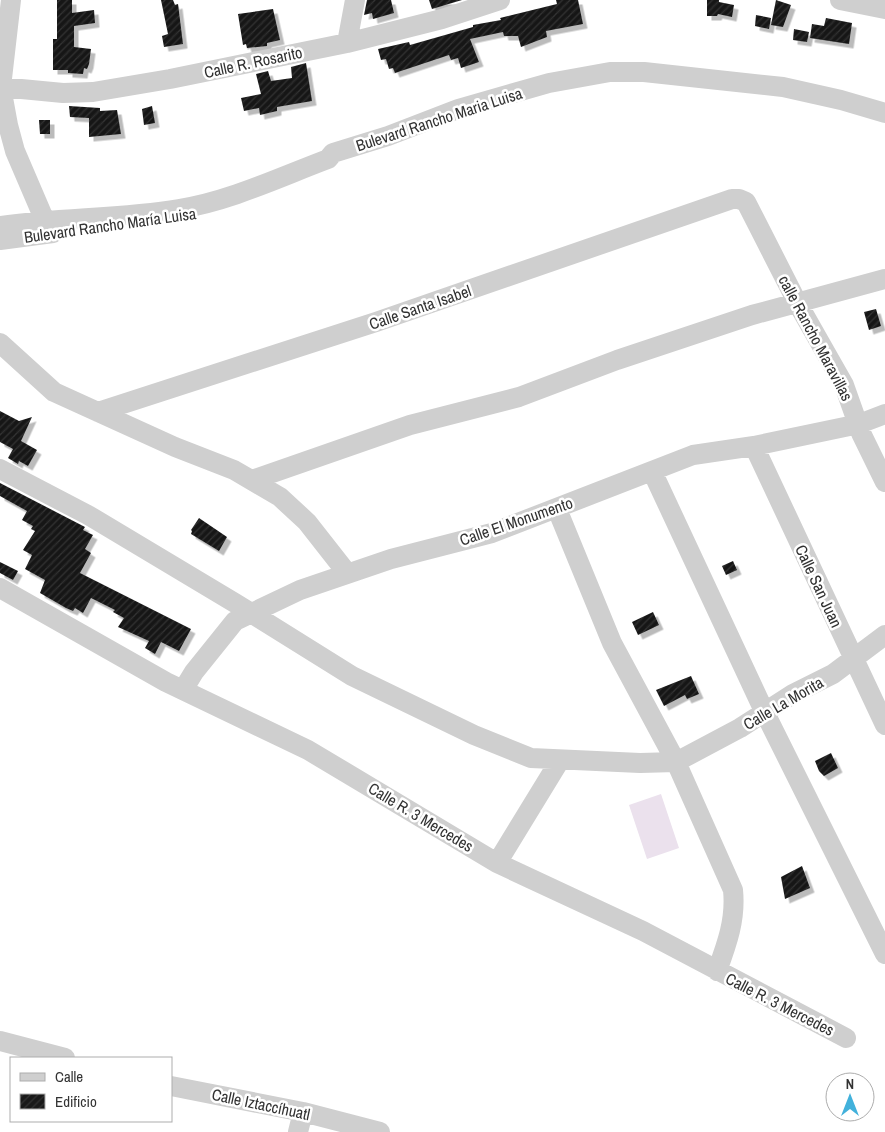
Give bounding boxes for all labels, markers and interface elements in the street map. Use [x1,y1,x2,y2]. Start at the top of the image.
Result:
street label: Calle R. Rosarito [202,41,304,83]
street label: Bulevard Rancho Maria Luisa [353,82,526,156]
street label: Bulevard Rancho María Luisa [23,202,198,248]
street label: calle Rancho Maravillas [774,271,858,405]
street label: Calle Santa Isabel [366,279,474,335]
street label: Calle El Monumento [457,491,575,551]
street label: Calle San Juan [790,541,848,631]
street label: Calle La Morita [739,671,828,735]
street label: Calle R. 3 Mercedes [364,777,478,857]
street label: Calle R. 3 Mercedes [722,967,838,1041]
legend [10,1057,172,1122]
text: Calle [55,1066,83,1087]
north arrow [825,1072,875,1122]
text: N [846,1075,854,1093]
street label: Calle Iztaccíhuatl [210,1083,312,1125]
text: Edificio [55,1091,97,1112]

